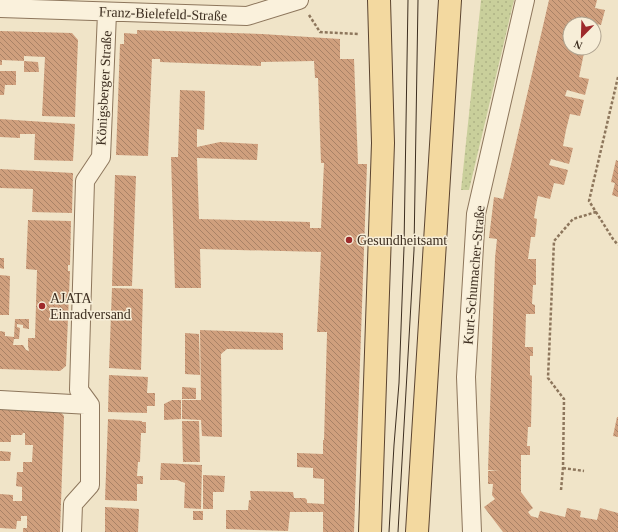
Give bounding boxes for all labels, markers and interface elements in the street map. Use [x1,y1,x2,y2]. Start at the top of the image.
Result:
street label: Franz-Bielefeld-Straße [99,4,227,24]
north arrow [562,16,602,56]
street label: Königsberger Straße [93,30,115,146]
text: N [572,38,584,52]
street label: Kurt-Schumacher-Straße [460,205,488,345]
place label: Gesundheitsamt [357,233,447,248]
marker: Gesundheitsamt [344,235,354,245]
place label: AJATA Einradversand [50,291,131,322]
marker: AJATA Einradversand [37,301,47,311]

